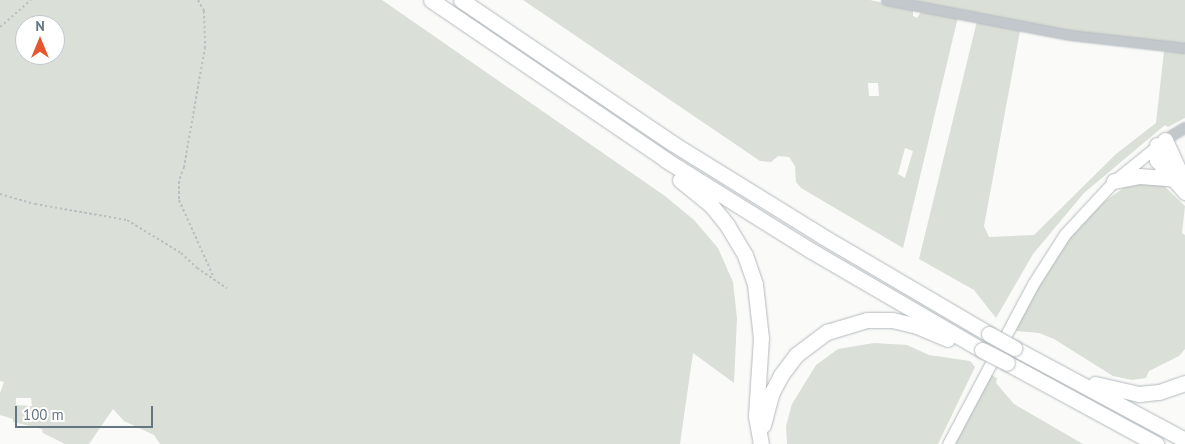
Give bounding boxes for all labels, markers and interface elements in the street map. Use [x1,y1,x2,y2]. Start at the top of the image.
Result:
north arrow [15,15,65,65]
text: N [35,17,45,35]
scale bar [18,396,155,428]
text: 100 m [23,405,64,424]

